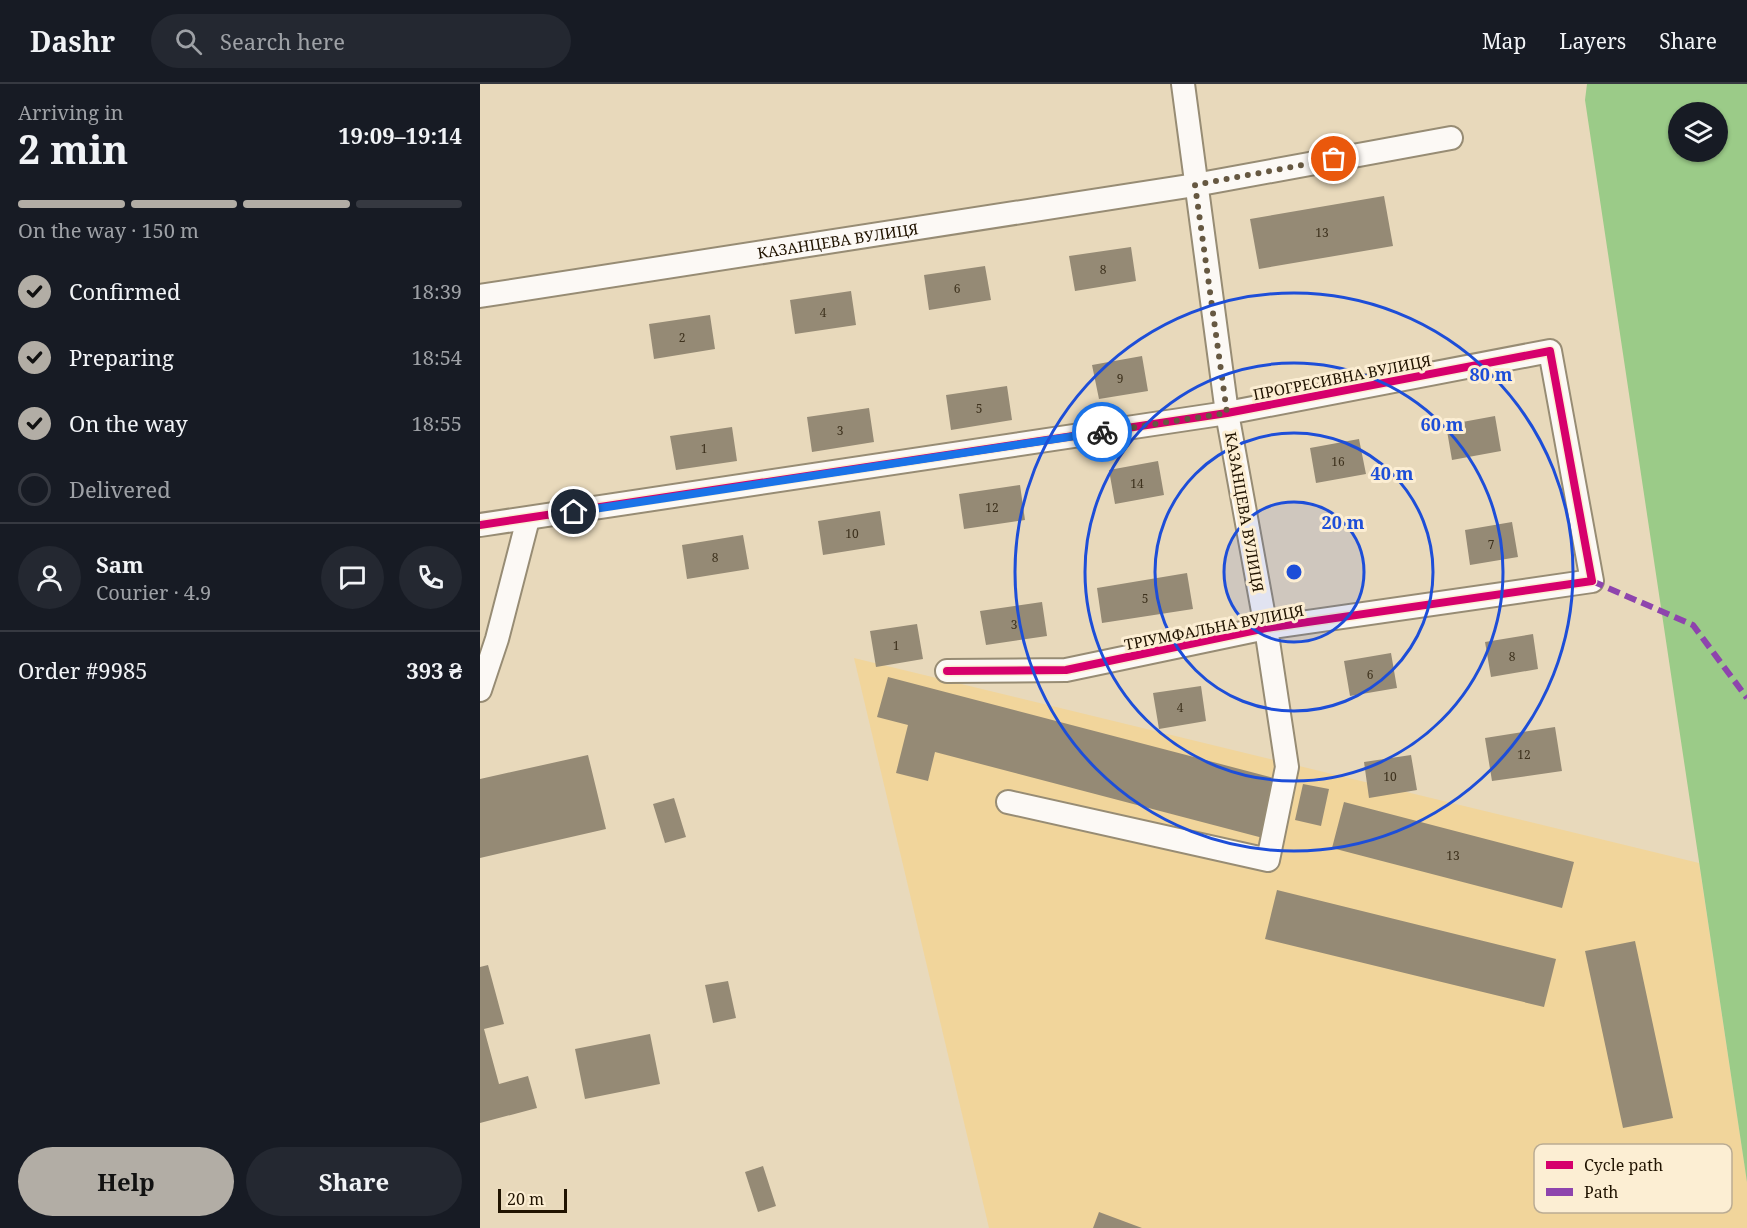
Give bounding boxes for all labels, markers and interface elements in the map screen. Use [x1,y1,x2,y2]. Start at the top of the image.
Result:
search box [151,14,571,68]
text: Dashr [30,22,115,60]
icon: search [172,25,205,58]
text: Search here [220,26,345,56]
text: Map [1482,27,1526,55]
text: Layers [1559,27,1626,55]
text: Share [1659,27,1717,55]
text: Arriving in [18,99,123,126]
map controls [1668,102,1728,162]
button: layers [1668,102,1728,162]
text: 19:09–19:14 [338,120,462,150]
text: 2 min [18,122,128,175]
pin [1308,133,1359,184]
icon: bag [1317,142,1350,175]
text: On the way · 150 m [18,217,199,244]
street label: КАЗАНЦЕВА ВУЛИЦЯ [756,218,920,263]
house number: 13 [1315,224,1329,241]
house number: 8 [1100,261,1107,278]
icon: check [18,275,51,308]
text: Confirmed [69,276,180,306]
text: 18:39 [412,278,462,305]
house number: 6 [954,280,961,297]
house number: 4 [820,304,827,321]
house number: 2 [679,329,685,346]
icon: check [18,341,51,374]
text: Preparing [69,342,174,372]
text: 18:54 [412,344,462,371]
street label: ПРОГРЕСИВНА ВУЛИЦЯ [1251,350,1433,404]
text: 80 m [1470,362,1513,386]
house number: 9 [1117,370,1123,387]
house number: 5 [976,400,982,417]
courier [1072,402,1132,462]
icon: check [18,407,51,440]
text: On the way [69,408,188,438]
text: 18:55 [412,410,462,437]
text: 60 m [1421,412,1464,436]
icon: bike [1086,416,1119,449]
house number: 3 [837,422,844,439]
street label: КАЗАНЦЕВА ВУЛИЦЯ [1221,430,1269,594]
house number: 1 [701,440,707,457]
house number: 16 [1331,453,1345,470]
text: 40 m [1371,461,1414,485]
text: Delivered [69,474,171,504]
house number: 14 [1130,475,1144,492]
pin [548,486,599,537]
icon: home [557,495,590,528]
house number: 12 [985,499,999,516]
text: 20 m [1322,510,1365,534]
house number: 10 [845,525,859,542]
house number: 7 [1488,536,1495,553]
button: person [18,546,81,609]
button: chat [321,546,384,609]
button: phone [399,546,462,609]
text: Sam [96,549,144,579]
house number: 8 [712,549,719,566]
centre of rings [1284,562,1304,582]
text: Courier · 4.9 [96,579,211,606]
house number: 5 [1142,590,1148,607]
street label: ТРІУМФАЛЬНА ВУЛИЦЯ [1122,600,1306,654]
house number: 3 [1011,616,1018,633]
house number: 1 [893,637,899,654]
house number: 8 [1509,648,1516,665]
text: Order #9985 [18,655,148,685]
text: 393 ₴ [406,655,462,685]
house number: 6 [1367,666,1374,683]
house number: 4 [1177,699,1184,716]
house number: 12 [1517,746,1531,763]
house number: 10 [1383,768,1397,785]
house number: 13 [1446,847,1460,864]
legend [1534,1144,1732,1213]
button: Help [18,1147,234,1216]
button: Share [246,1147,462,1216]
text: Cycle path [1584,1154,1663,1176]
text: Path [1584,1181,1618,1203]
scale bar [498,1186,567,1214]
text: 20 m [507,1188,544,1210]

